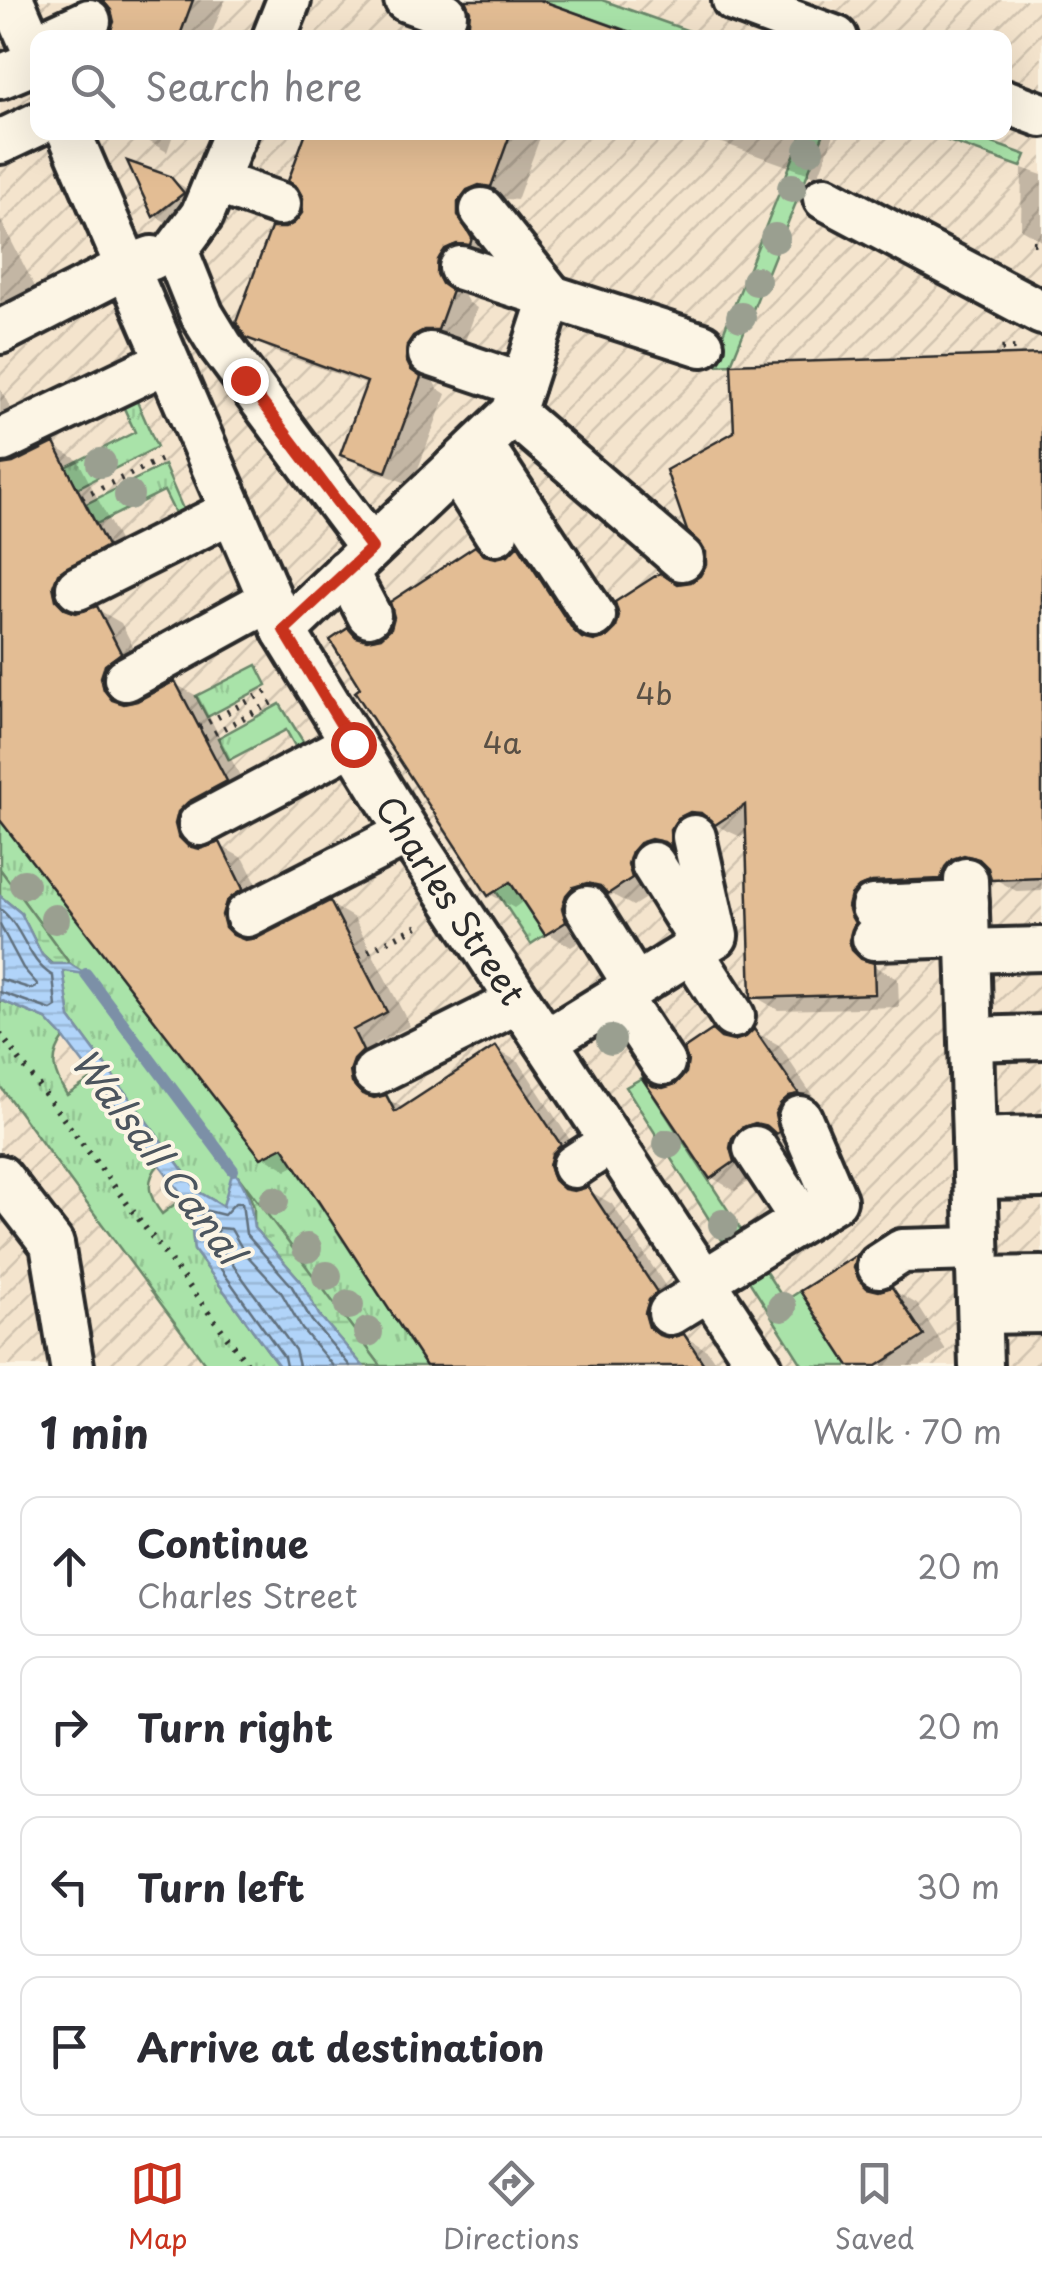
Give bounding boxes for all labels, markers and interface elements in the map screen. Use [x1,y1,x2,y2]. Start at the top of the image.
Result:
search box [30,30,1012,140]
text: Search here [145,57,362,114]
icon: search [65,58,120,113]
route end [223,358,269,404]
house number: 4b [635,670,673,715]
house number: 4a [483,719,522,764]
route start [331,722,377,768]
street label: Charles Street [364,784,540,1015]
water label: Walsall Canal [59,1035,263,1280]
text: 1 min [40,1400,149,1463]
text: Walk · 70 m [813,1407,1002,1455]
text: Continue [137,1514,308,1571]
icon: ahead [42,1539,97,1594]
text: 20 m [918,1542,1000,1590]
text: Charles Street [137,1571,357,1619]
text: Turn right [137,1698,333,1755]
icon: right [42,1699,97,1754]
text: 20 m [918,1702,1000,1750]
text: Turn left [137,1858,305,1915]
icon: left [42,1859,97,1914]
text: 30 m [916,1862,1000,1910]
text: Arrive at destination [137,2018,545,2075]
icon: arrive [42,2019,97,2074]
tab: Map [128,2156,188,2259]
tab: Directions [443,2156,579,2259]
tab: Saved [835,2156,914,2259]

